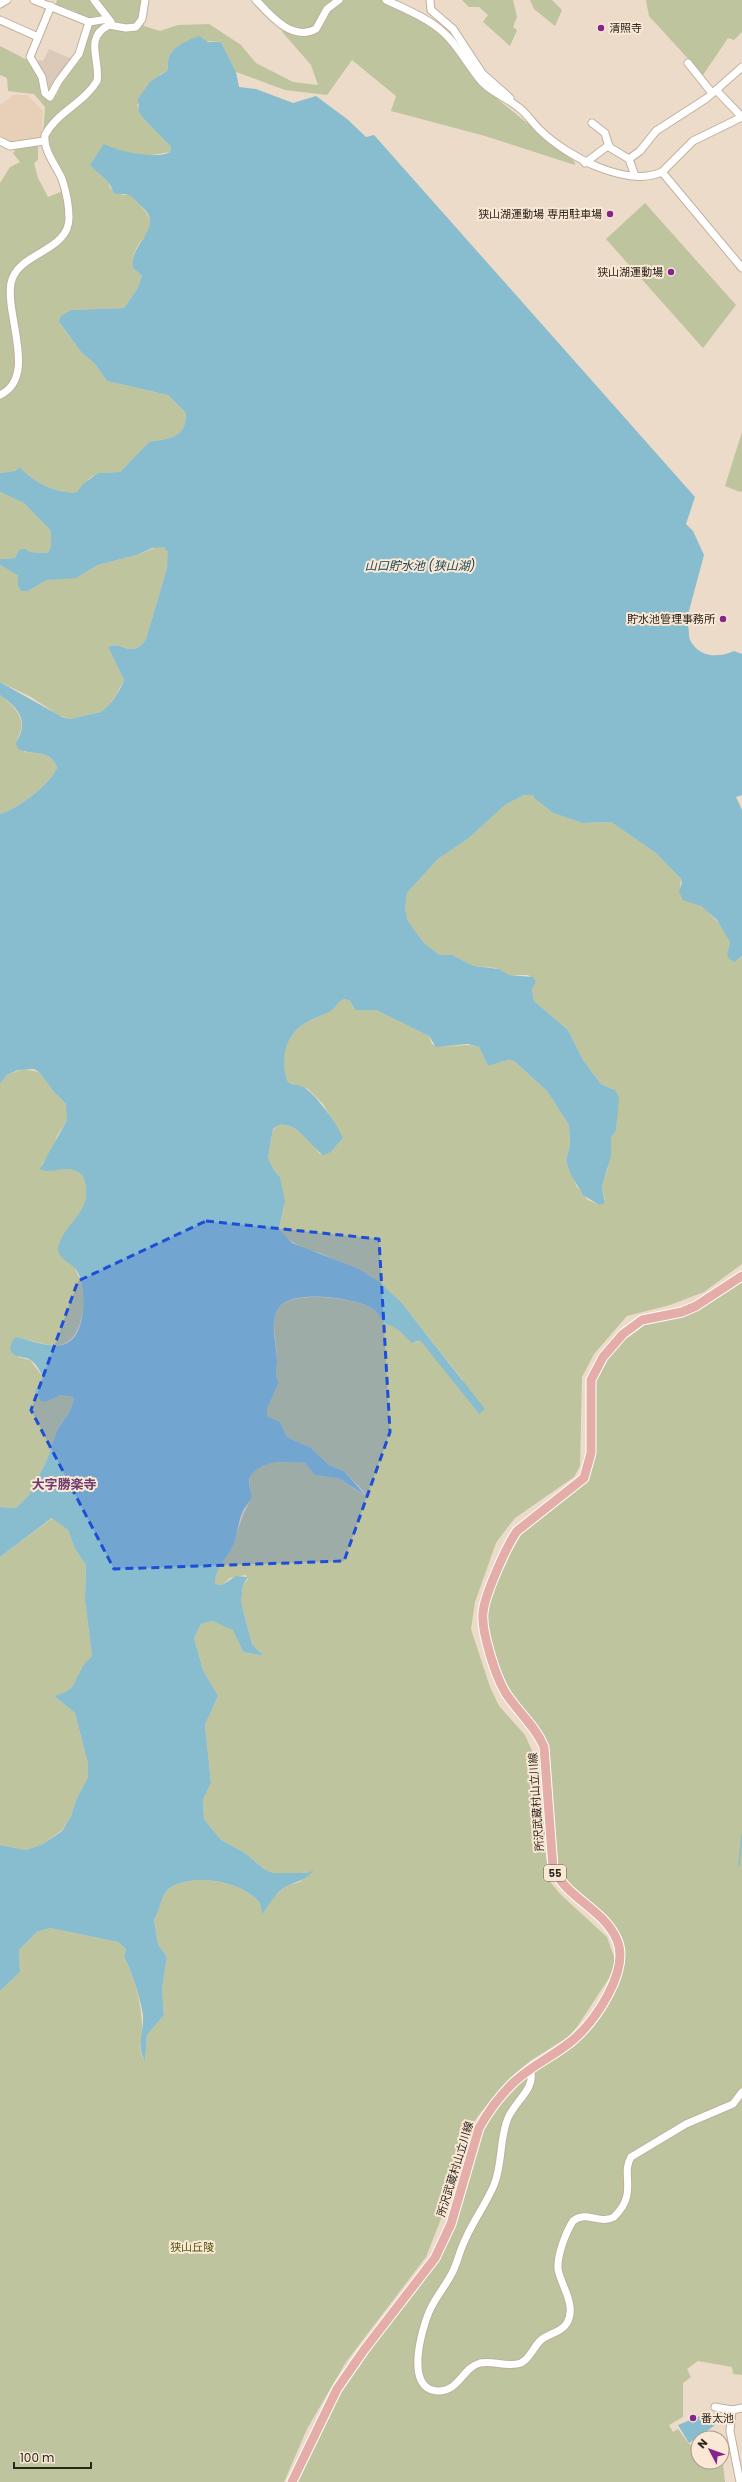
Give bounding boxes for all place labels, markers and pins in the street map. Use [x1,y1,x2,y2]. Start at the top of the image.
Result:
place label: 清照寺 [609,20,642,36]
marker: 清照寺 [596,23,606,33]
place label: 狭山湖運動場 専用駐車場 [478,206,602,222]
marker: 狭山湖運動場 専用駐車場 [605,209,615,219]
place label: 狭山湖運動場 [597,264,663,280]
marker: 狭山湖運動場 [666,267,676,277]
place label: 貯水池管理事務所 [627,611,716,627]
marker: 貯水池管理事務所 [718,614,728,624]
place label: 番太池 [701,2410,734,2426]
marker: 番太池 [688,2413,698,2423]

